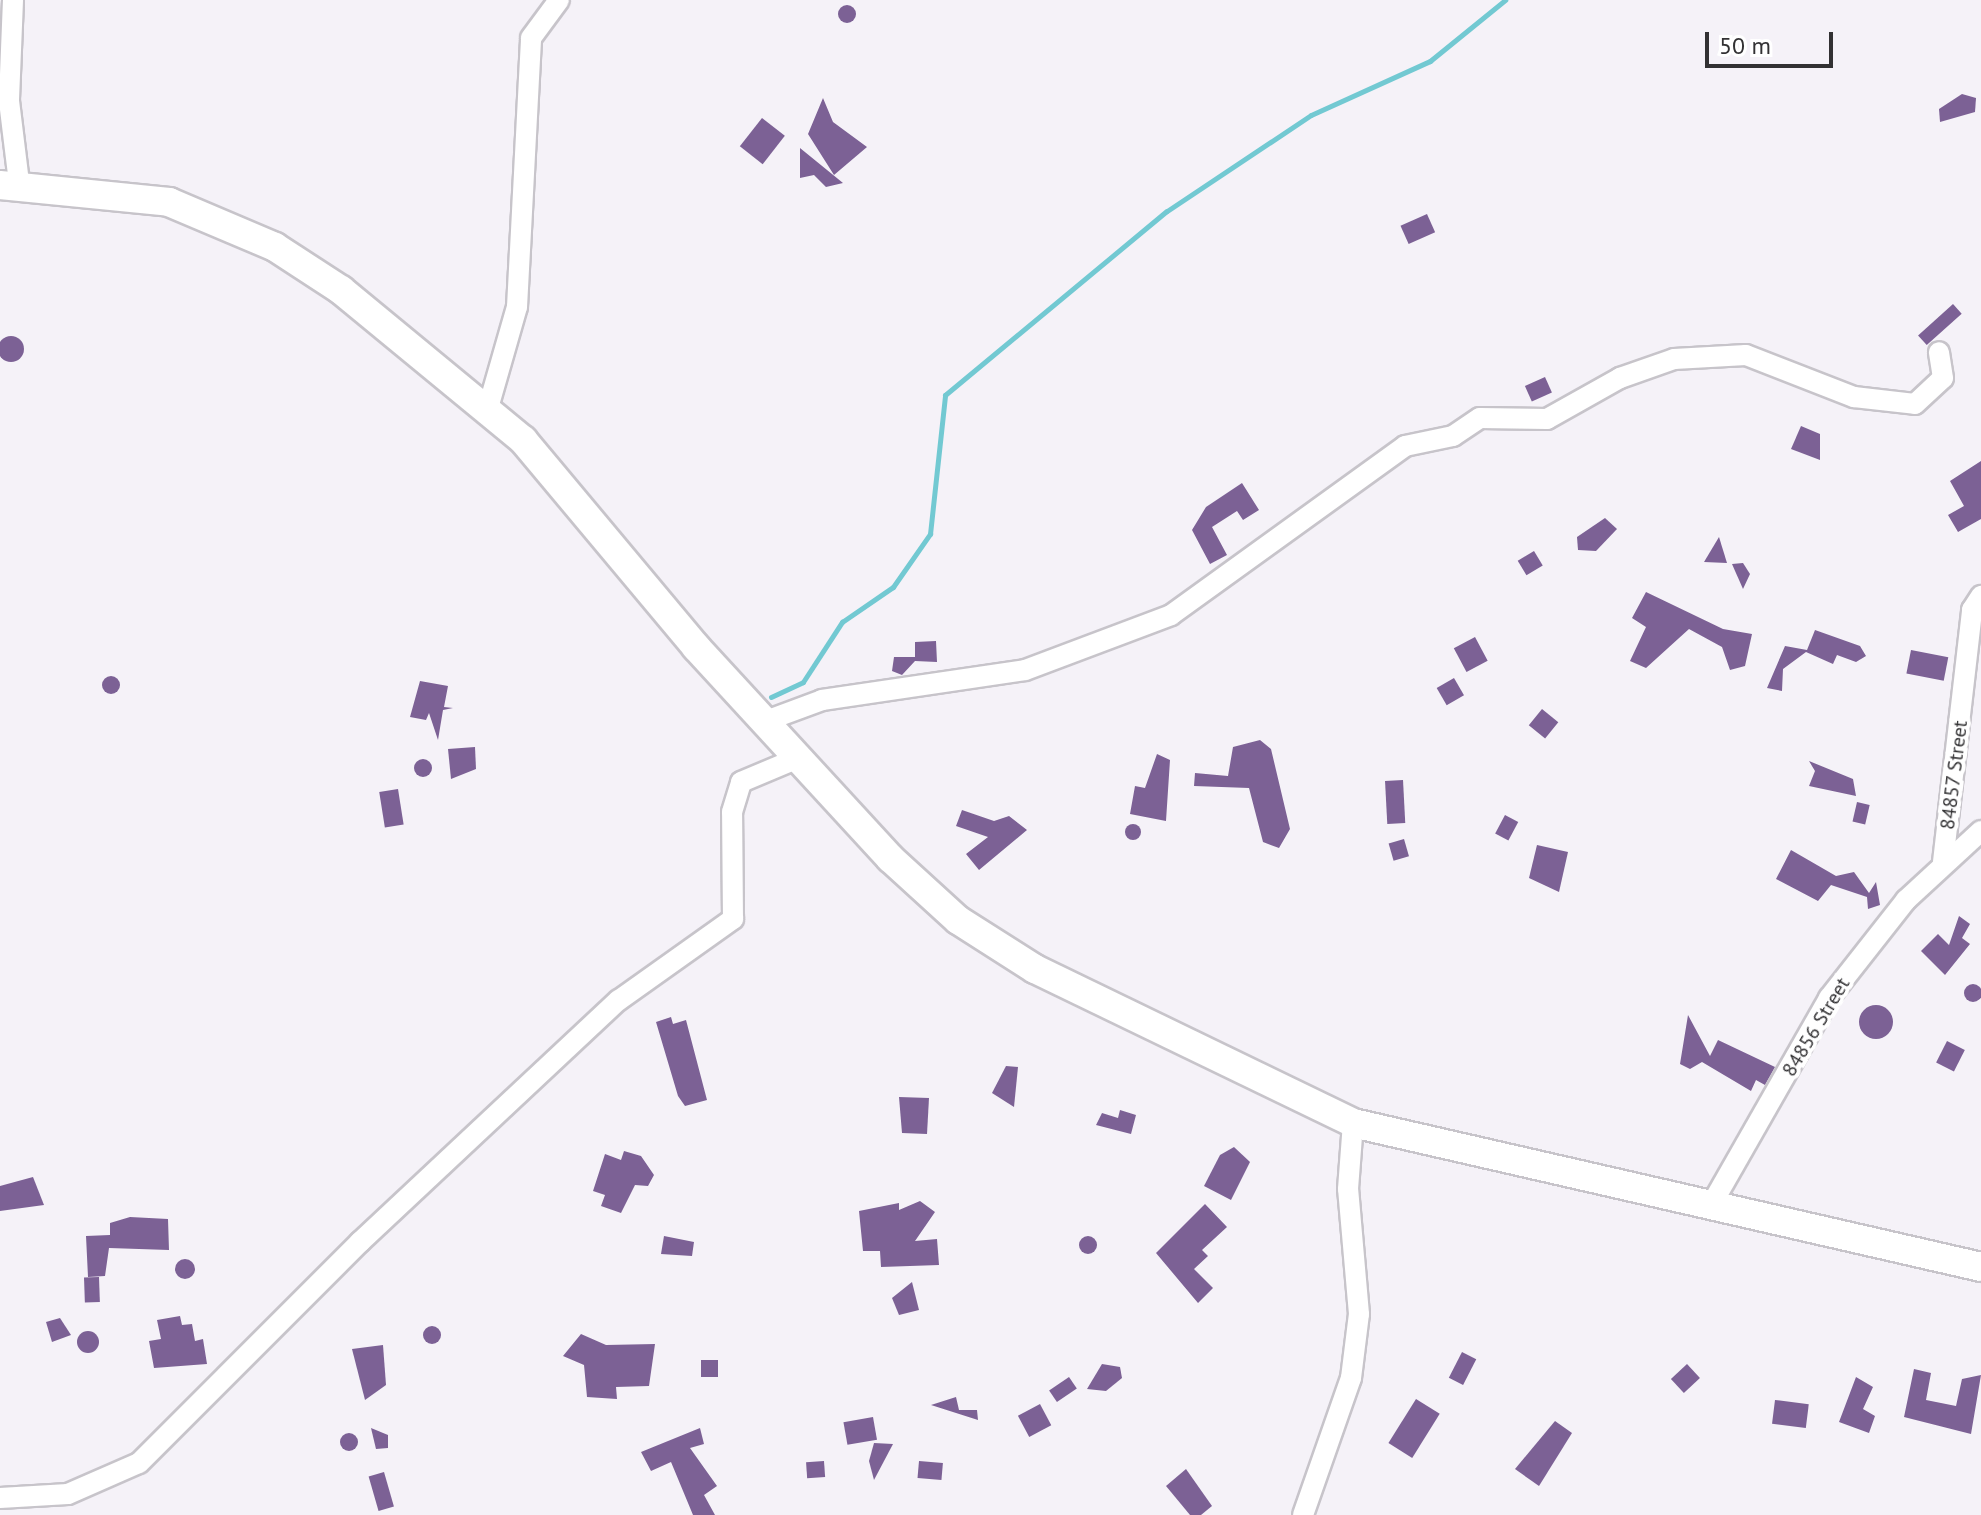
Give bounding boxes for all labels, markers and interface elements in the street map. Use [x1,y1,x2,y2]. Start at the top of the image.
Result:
scale bar [1709,16,1837,66]
text: 50 m [1719,30,1771,61]
street label: 84857 Street [1935,718,1973,832]
street label: 84856 Street [1777,973,1855,1081]

